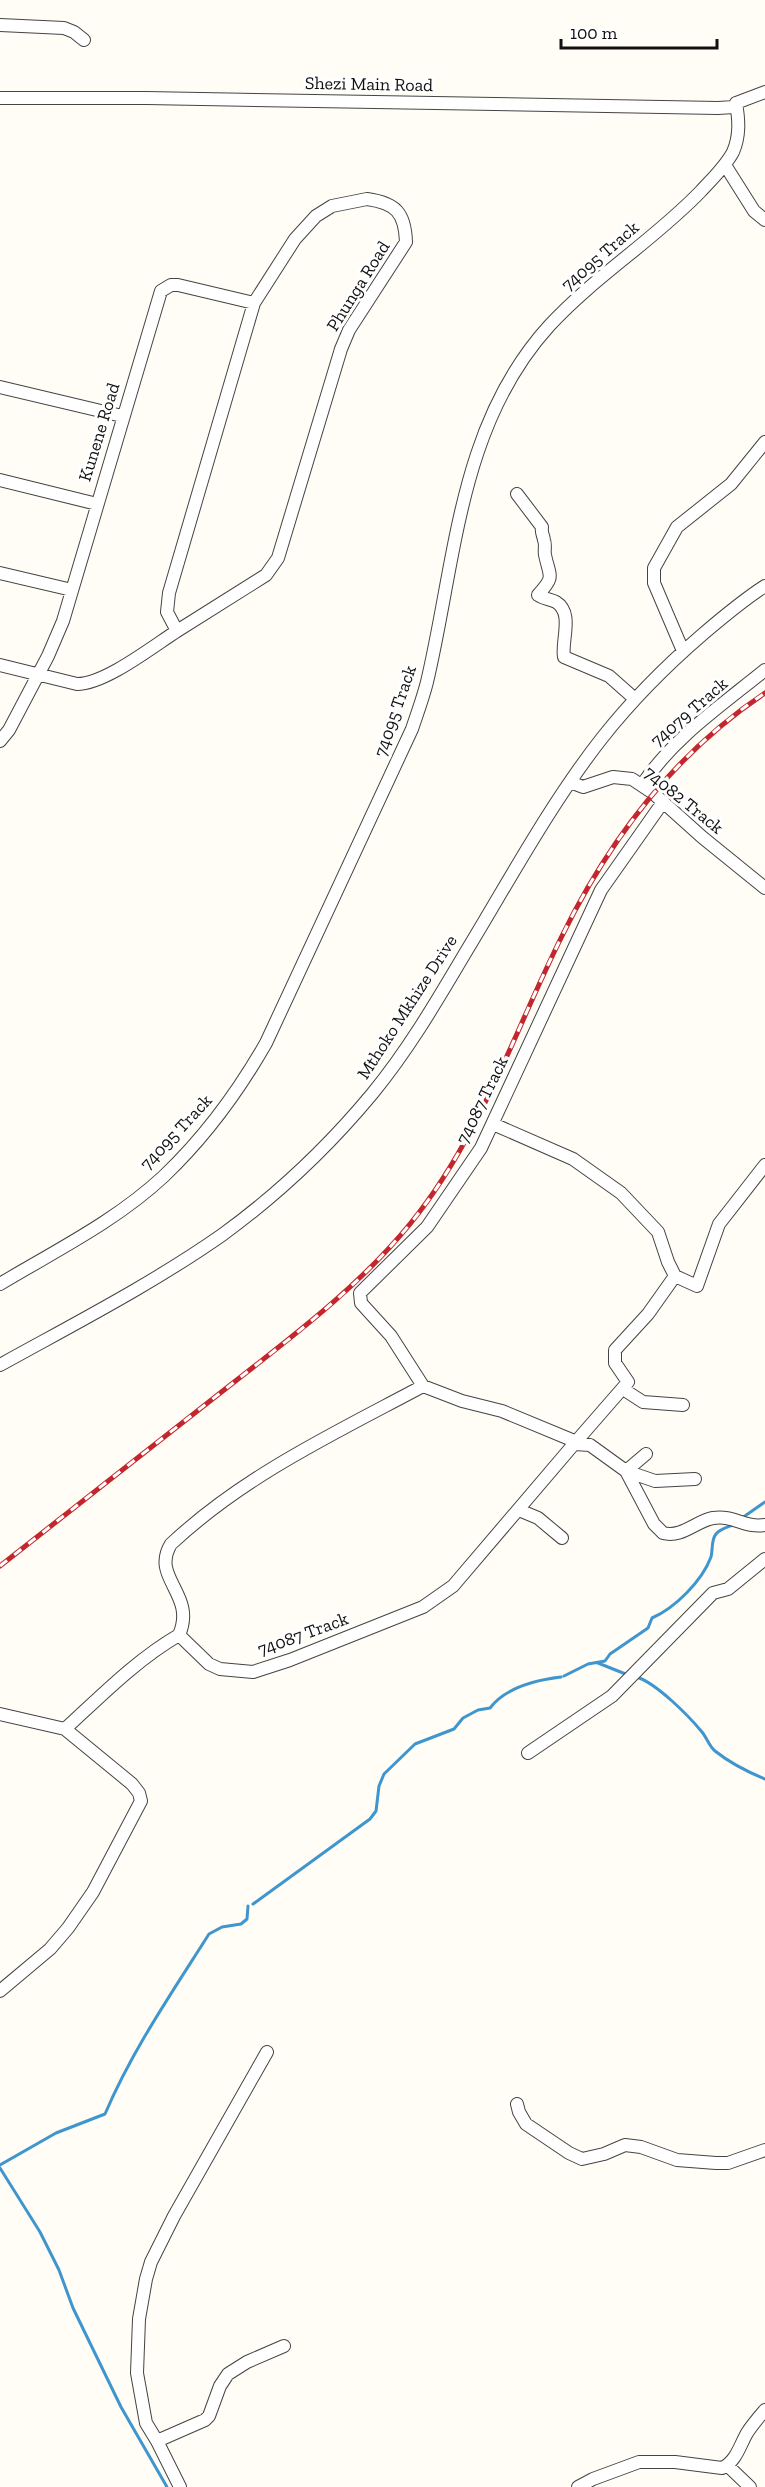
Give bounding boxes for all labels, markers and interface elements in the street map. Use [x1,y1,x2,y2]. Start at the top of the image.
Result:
scale bar [561,12,717,50]
text: 100 m [570,22,618,44]
street label: Shezi Main Road [305,72,433,96]
street label: 74095 Track [557,216,644,296]
street label: Phunga Road [322,237,394,335]
street label: Kunene Road [74,380,124,484]
street label: 74095 Track [369,662,421,760]
street label: 74079 Track [646,672,732,751]
street label: 74082 Track [640,761,729,839]
street label: Mthoko Mkhize Drive [352,931,462,1083]
street label: 74087 Track [451,1052,513,1147]
street label: 74095 Track [135,1089,217,1174]
street label: 74087 Track [255,1607,352,1661]

